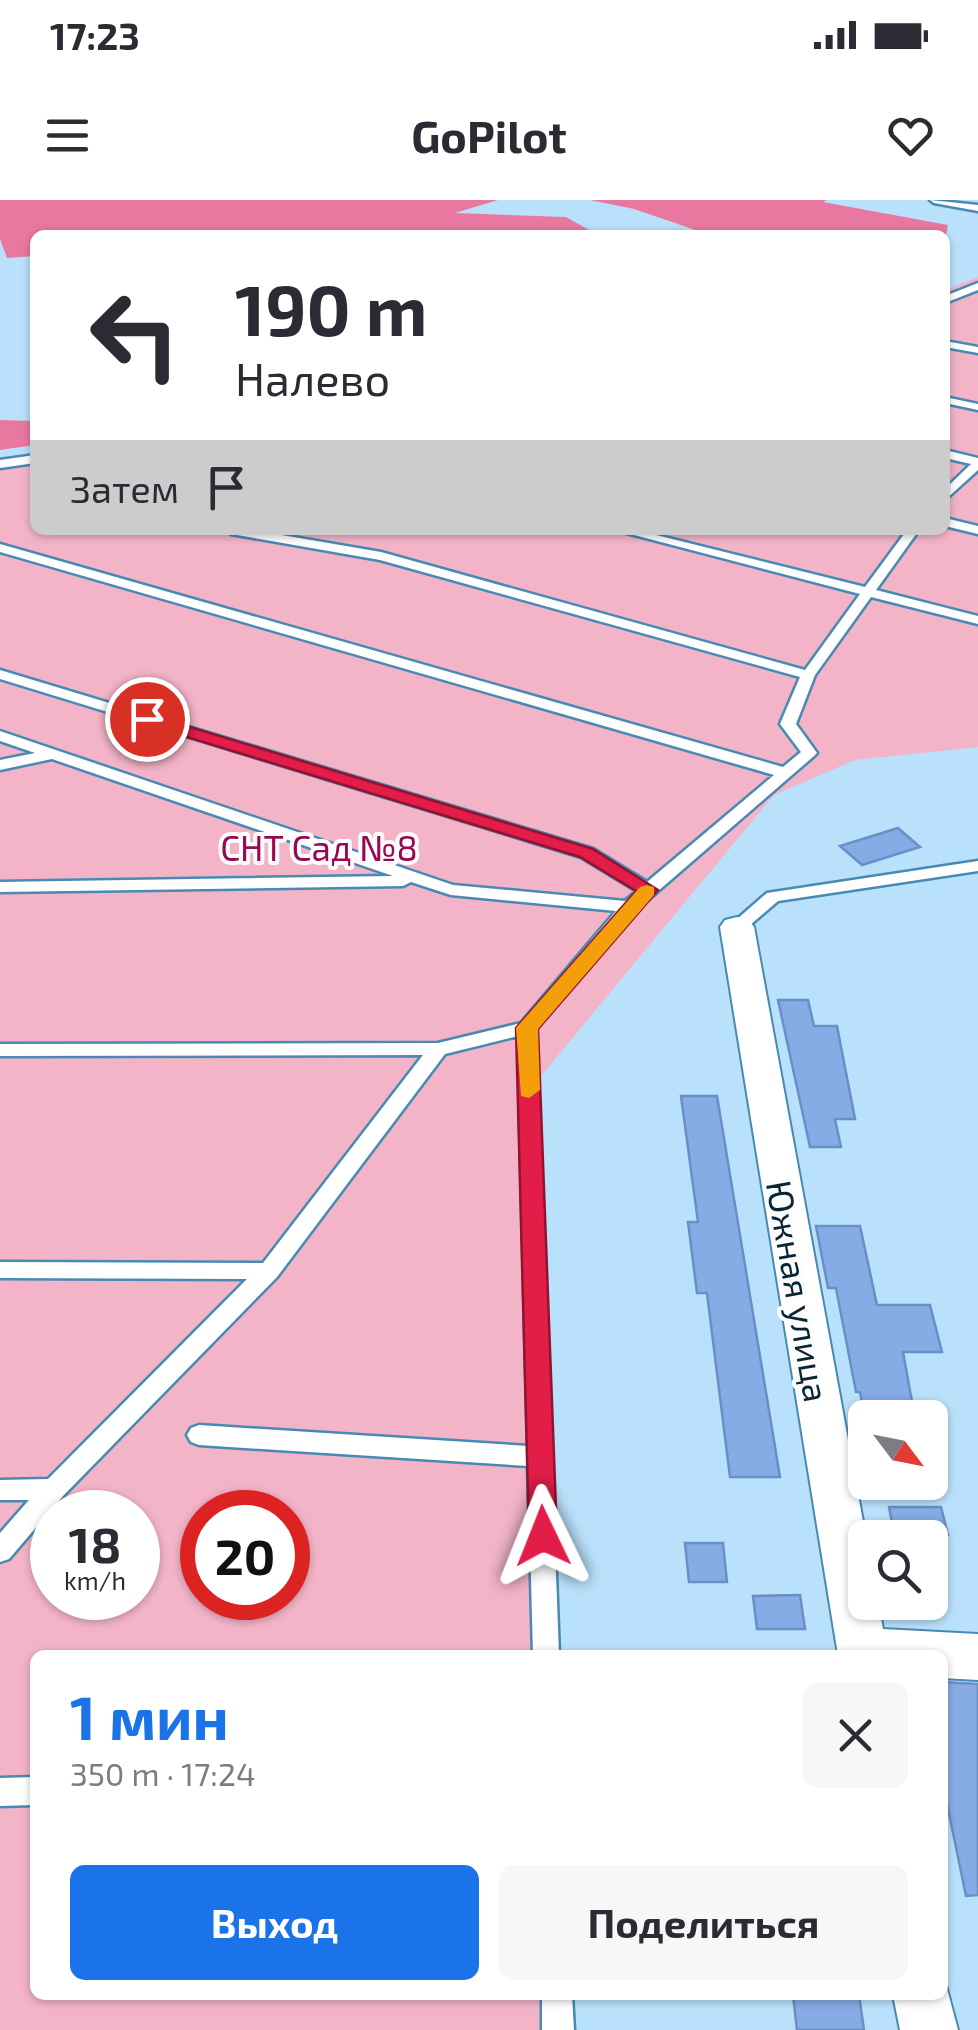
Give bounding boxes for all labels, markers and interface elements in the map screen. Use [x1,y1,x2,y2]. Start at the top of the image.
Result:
text: 17:23 [50,12,140,58]
icon: menu [40,108,95,163]
text: GoPilot [411,108,567,162]
icon: heart [883,108,938,163]
text: 190 m [235,266,428,350]
icon: left [70,270,200,400]
text: Налево [235,351,390,405]
icon: arrive [199,460,254,515]
text: Затем [70,465,179,511]
pin [105,677,190,762]
icon: arrive [120,692,175,747]
park label: СНТ Сад №8 [220,826,418,868]
street label: Южная улица [758,1177,839,1405]
north arrow [848,1400,948,1500]
map controls [848,1400,948,1620]
position arrow [491,1484,595,1588]
speed limit sign: 20 [180,1490,310,1620]
text: 18 [69,1513,121,1573]
button: search [848,1520,948,1620]
text: km/h [64,1565,126,1595]
text: 1 мин [70,1680,229,1752]
button: close [803,1683,908,1788]
text: 350 m · 17:24 [70,1754,256,1792]
button: Выход [70,1865,479,1980]
button: Поделиться [499,1865,908,1980]

